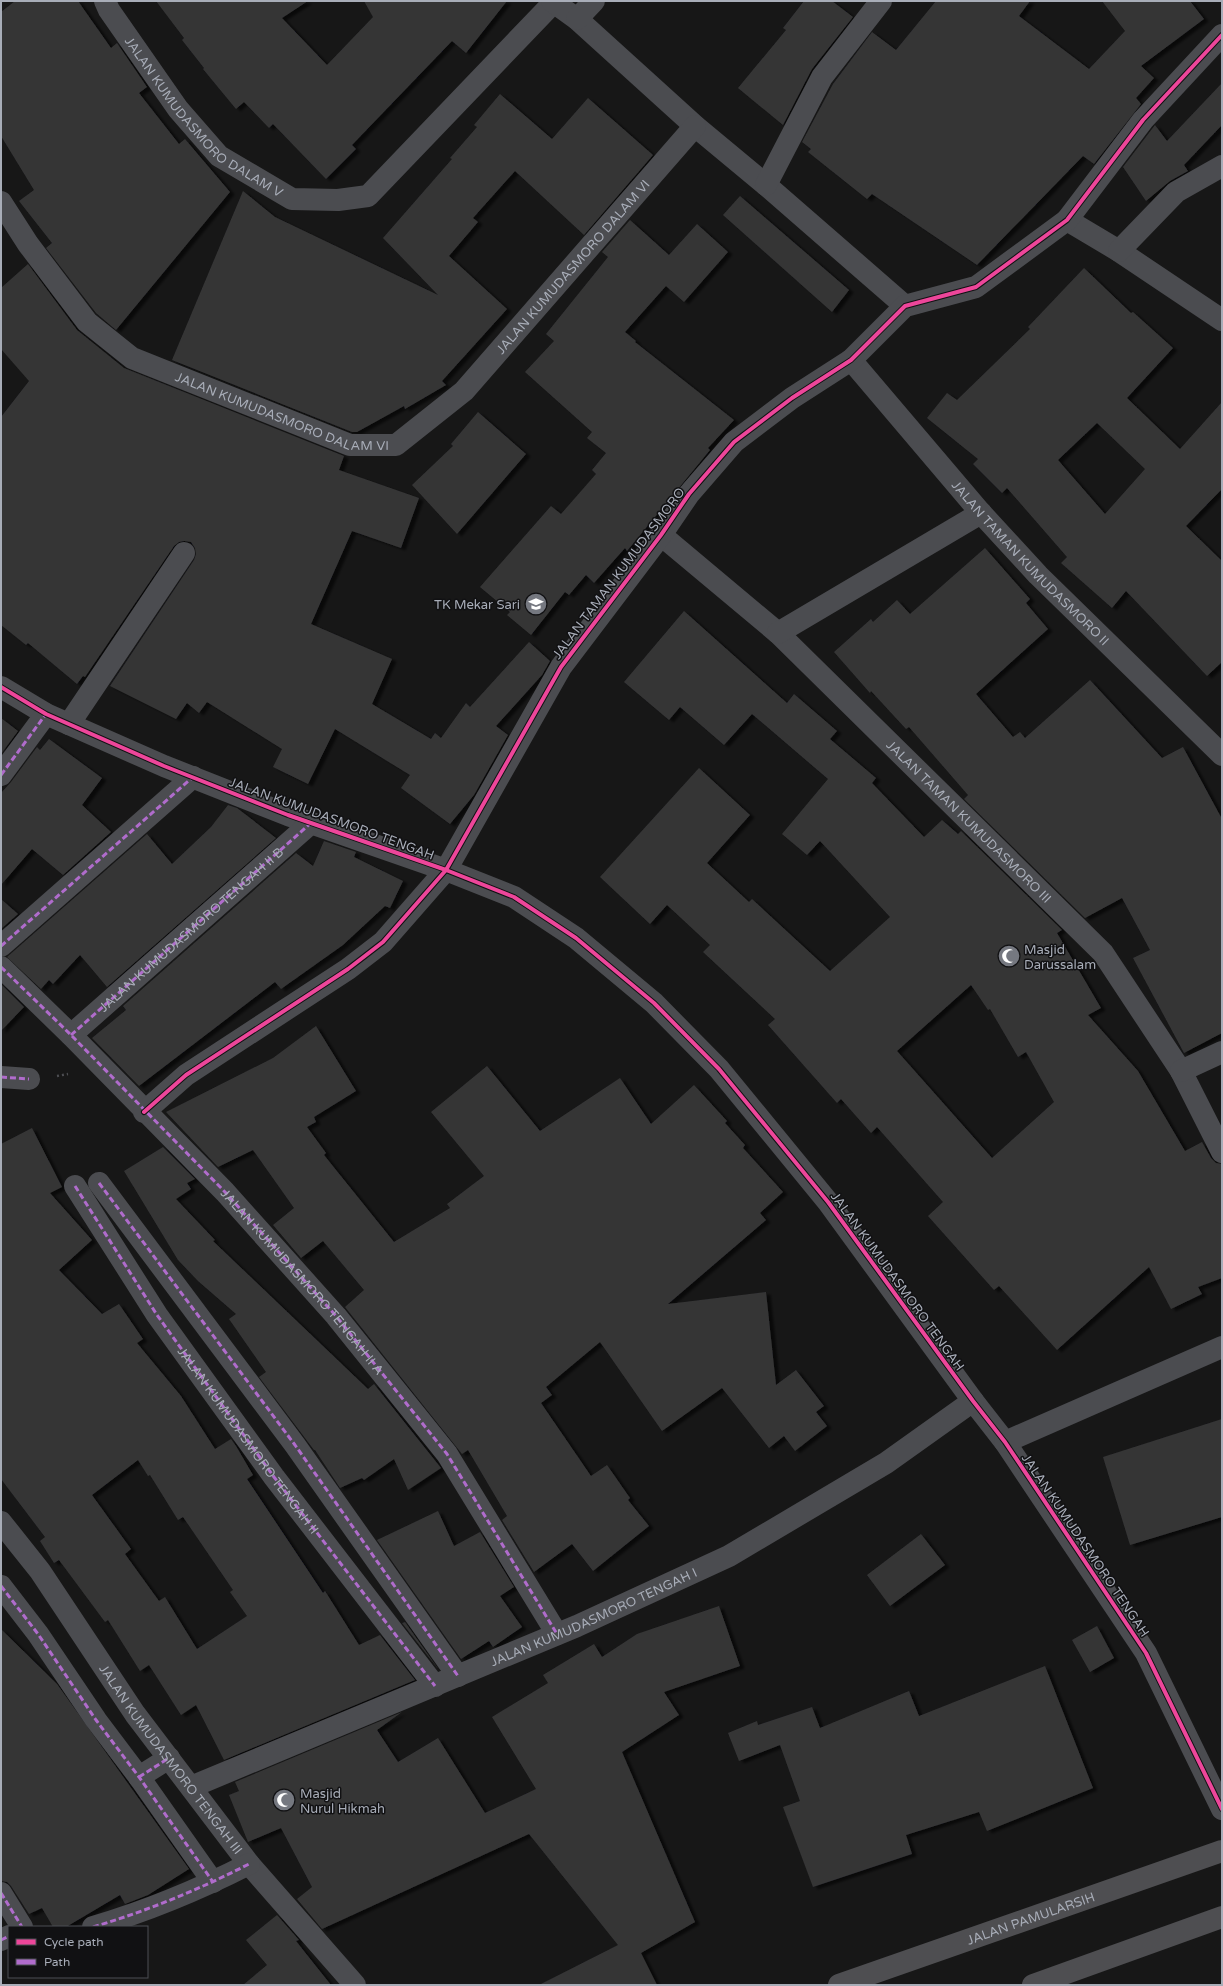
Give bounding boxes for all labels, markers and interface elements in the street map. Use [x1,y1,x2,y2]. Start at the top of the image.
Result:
street label: JALAN KUMUDASMORO DALAM V [121,34,286,201]
street label: JALAN KUMUDASMORO DALAM VI [493,177,654,358]
street label: JALAN KUMUDASMORO DALAM VI [173,369,389,454]
street label: JALAN TAMAN KUMUDASMORO II [948,478,1112,649]
street label: JALAN TAMAN KUMUDASMORO [549,485,689,662]
school or university icon: TK Mekar Sari [523,591,549,617]
place label: TK Mekar Sari [434,597,520,613]
street label: JALAN TAMAN KUMUDASMORO III [883,737,1054,907]
street label: JALAN KUMUDASMORO TENGAH [227,774,436,864]
street label: JALAN KUMUDASMORO TENGAH II B [96,844,287,1015]
place label: Masjid Darussalam [1024,942,1096,973]
mosque icon: Masjid Darussalam [996,943,1022,969]
street label: JALAN KUMUDASMORO TENGAH II A [217,1186,387,1378]
street label: JALAN KUMUDASMORO TENGAH [827,1189,967,1374]
street label: JALAN KUMUDASMORO TENGAH II [174,1344,322,1537]
street label: JALAN KUMUDASMORO TENGAH [1018,1451,1152,1640]
street label: JALAN KUMUDASMORO TENGAH I [488,1565,700,1670]
street label: JALAN KUMUDASMORO TENGAH III [95,1662,246,1858]
place label: Masjid Nurul Hikmah [300,1786,385,1817]
mosque icon: Masjid Nurul Hikmah [271,1787,297,1813]
street label: JALAN PAMULARSIH [965,1889,1097,1949]
legend [8,1926,148,1978]
text: Cycle path [44,1935,103,1949]
text: Path [44,1955,70,1969]

